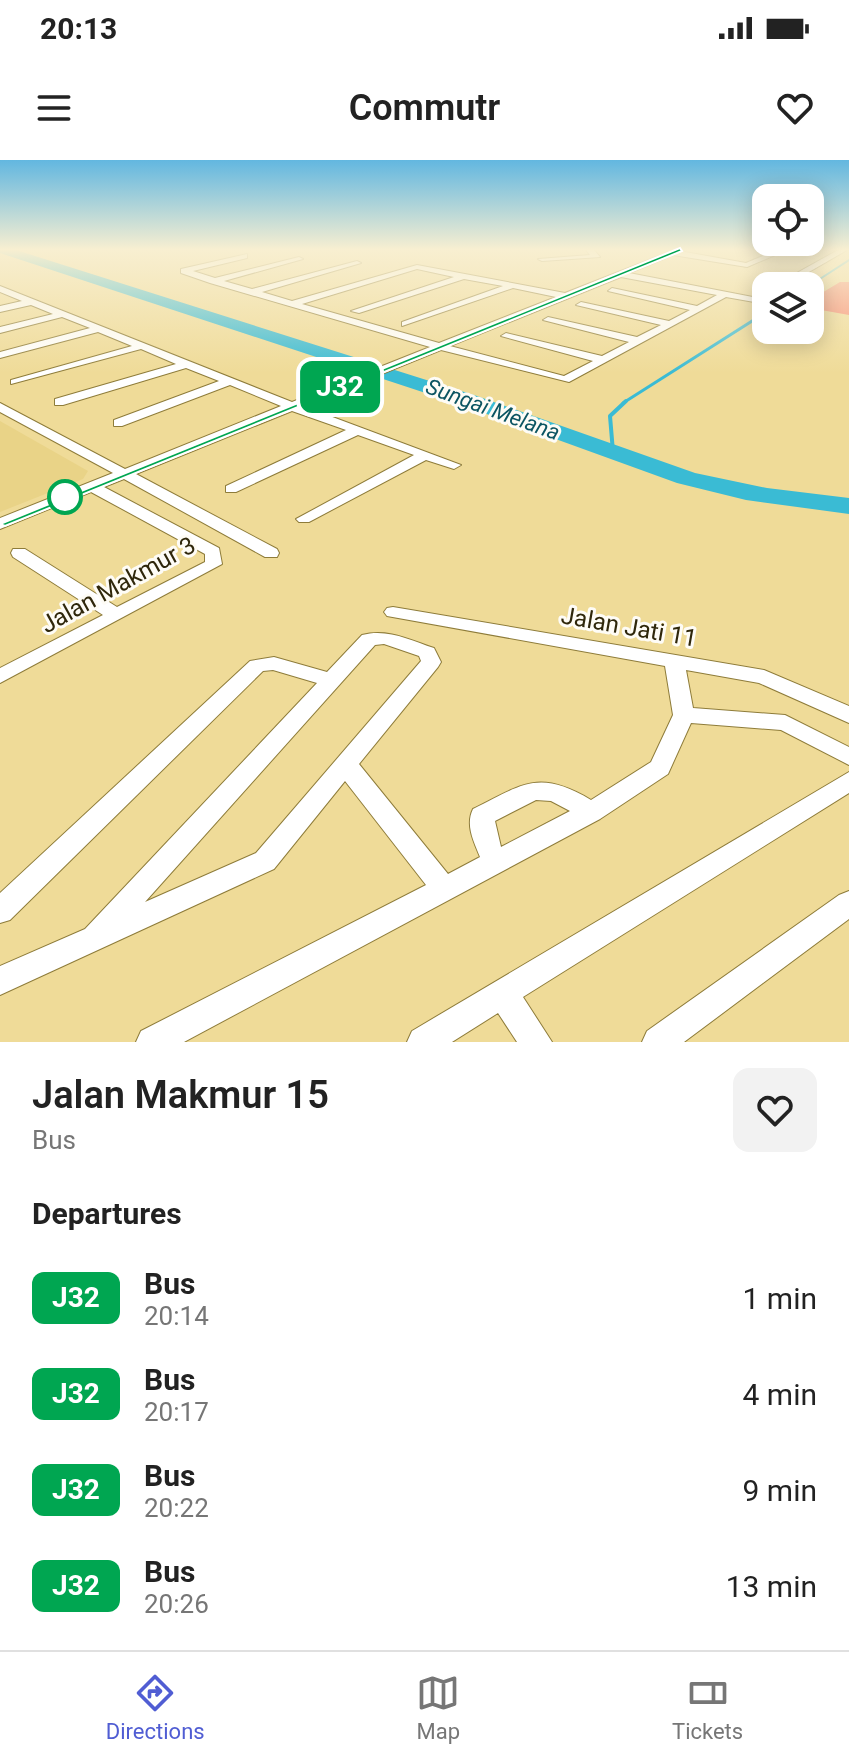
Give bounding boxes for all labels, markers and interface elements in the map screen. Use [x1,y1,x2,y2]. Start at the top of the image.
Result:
text: 20:13 [40,11,117,46]
icon: menu [32,86,76,130]
icon: heart [773,86,817,130]
text: Commutr [349,87,500,129]
map controls [752,184,824,344]
button: locate [752,184,824,256]
button: layers [752,272,824,344]
line badge: J32 [294,361,386,413]
text: J32 [316,370,364,403]
water label: Sungai Melana [423,374,563,445]
unlabelled marker [48,480,82,514]
street label: Jalan Makmur 3 [36,531,200,639]
street label: Jalan Jati 11 [559,601,699,653]
button: heart [733,1068,817,1152]
text: Jalan Makmur 15 [32,1073,329,1117]
text: Bus [32,1125,76,1155]
text: Departures [32,1196,182,1231]
text: Bus [144,1266,195,1301]
text: J32 [52,1281,100,1314]
text: 1 min [743,1281,817,1316]
text: 20:14 [144,1301,209,1331]
text: Bus [144,1362,195,1397]
text: J32 [52,1377,100,1410]
text: 4 min [743,1377,817,1412]
text: 20:17 [144,1397,209,1427]
text: Bus [144,1458,195,1493]
text: J32 [52,1473,100,1506]
text: 9 min [743,1473,817,1508]
text: 20:22 [144,1493,209,1523]
text: Bus [144,1554,195,1589]
text: J32 [52,1569,100,1602]
text: 13 min [726,1569,817,1604]
text: 20:26 [144,1589,209,1619]
tab: Directions [106,1671,205,1744]
tab: Map [416,1671,460,1744]
tab: Tickets [672,1671,743,1744]

